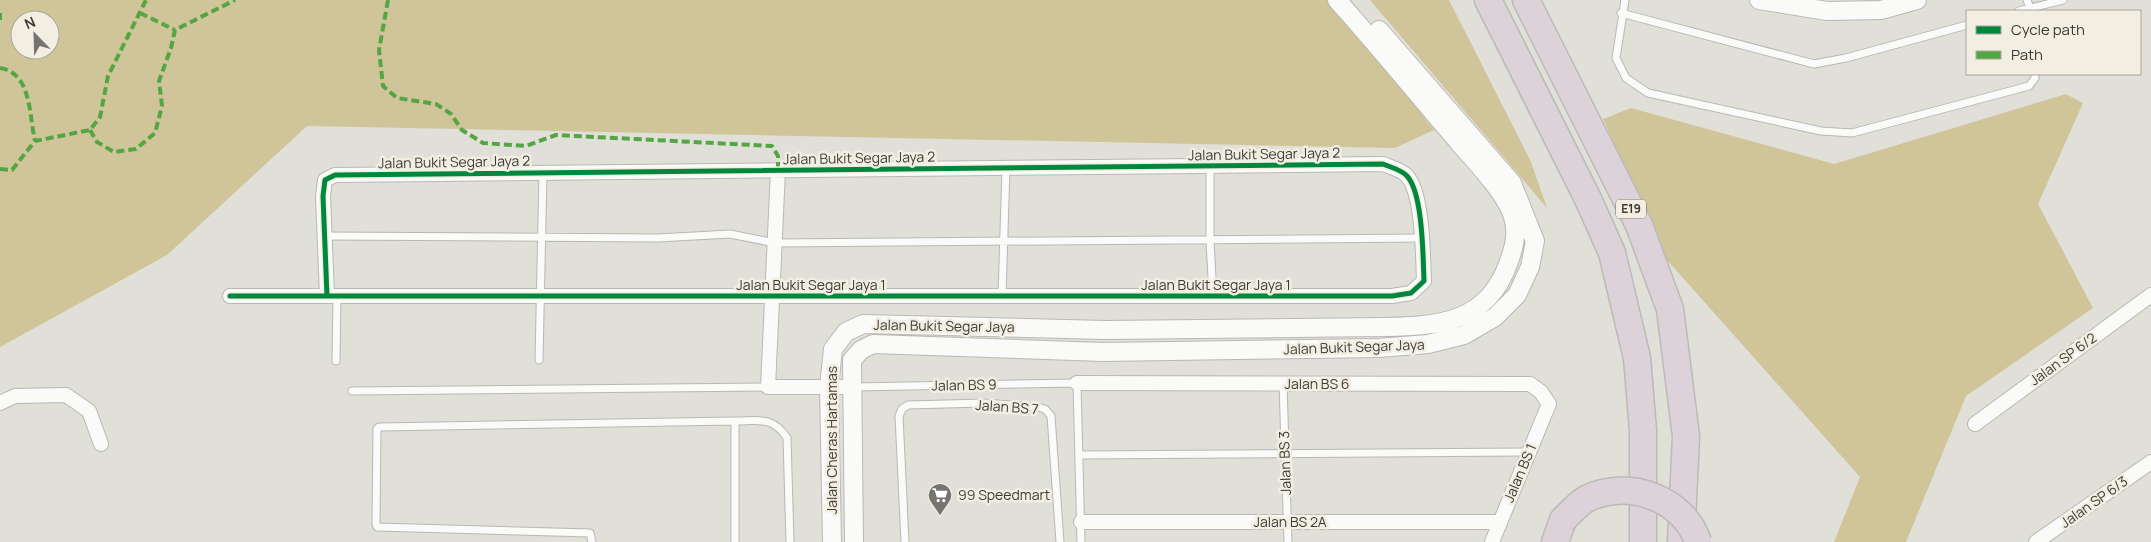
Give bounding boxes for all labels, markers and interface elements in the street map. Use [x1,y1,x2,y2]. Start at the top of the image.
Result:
north arrow [10,10,60,60]
legend [1966,10,2141,75]
text: N [21,12,38,33]
text: Cycle path [2011,19,2085,40]
text: Path [2011,44,2043,65]
street label: Jalan Bukit Segar Jaya 2 [1188,143,1340,164]
street label: Jalan Bukit Segar Jaya 2 [783,147,935,168]
street label: Jalan Bukit Segar Jaya 2 [378,151,530,172]
road number: E19 [1616,200,1646,218]
street label: Jalan Bukit Segar Jaya 1 [736,275,886,294]
street label: Jalan Bukit Segar Jaya 1 [1141,275,1291,294]
street label: Jalan Bukit Segar Jaya [873,315,1015,336]
street label: Jalan SP 6/2 [2025,328,2100,389]
street label: Jalan Bukit Segar Jaya [1283,335,1425,358]
street label: Jalan Cheras Hartamas [822,366,841,514]
street label: Jalan BS 9 [931,374,997,395]
street label: Jalan BS 6 [1284,374,1350,393]
street label: Jalan BS 7 [975,395,1039,418]
street label: Jalan BS 3 [1274,431,1295,495]
street label: Jalan BS 1 [1499,441,1540,505]
street label: Jalan SP 6/3 [2056,471,2131,532]
supermarket icon: 99 Speedmart [927,482,953,516]
place label: 99 Speedmart [958,485,1050,504]
street label: Jalan BS 2A [1253,512,1327,531]

